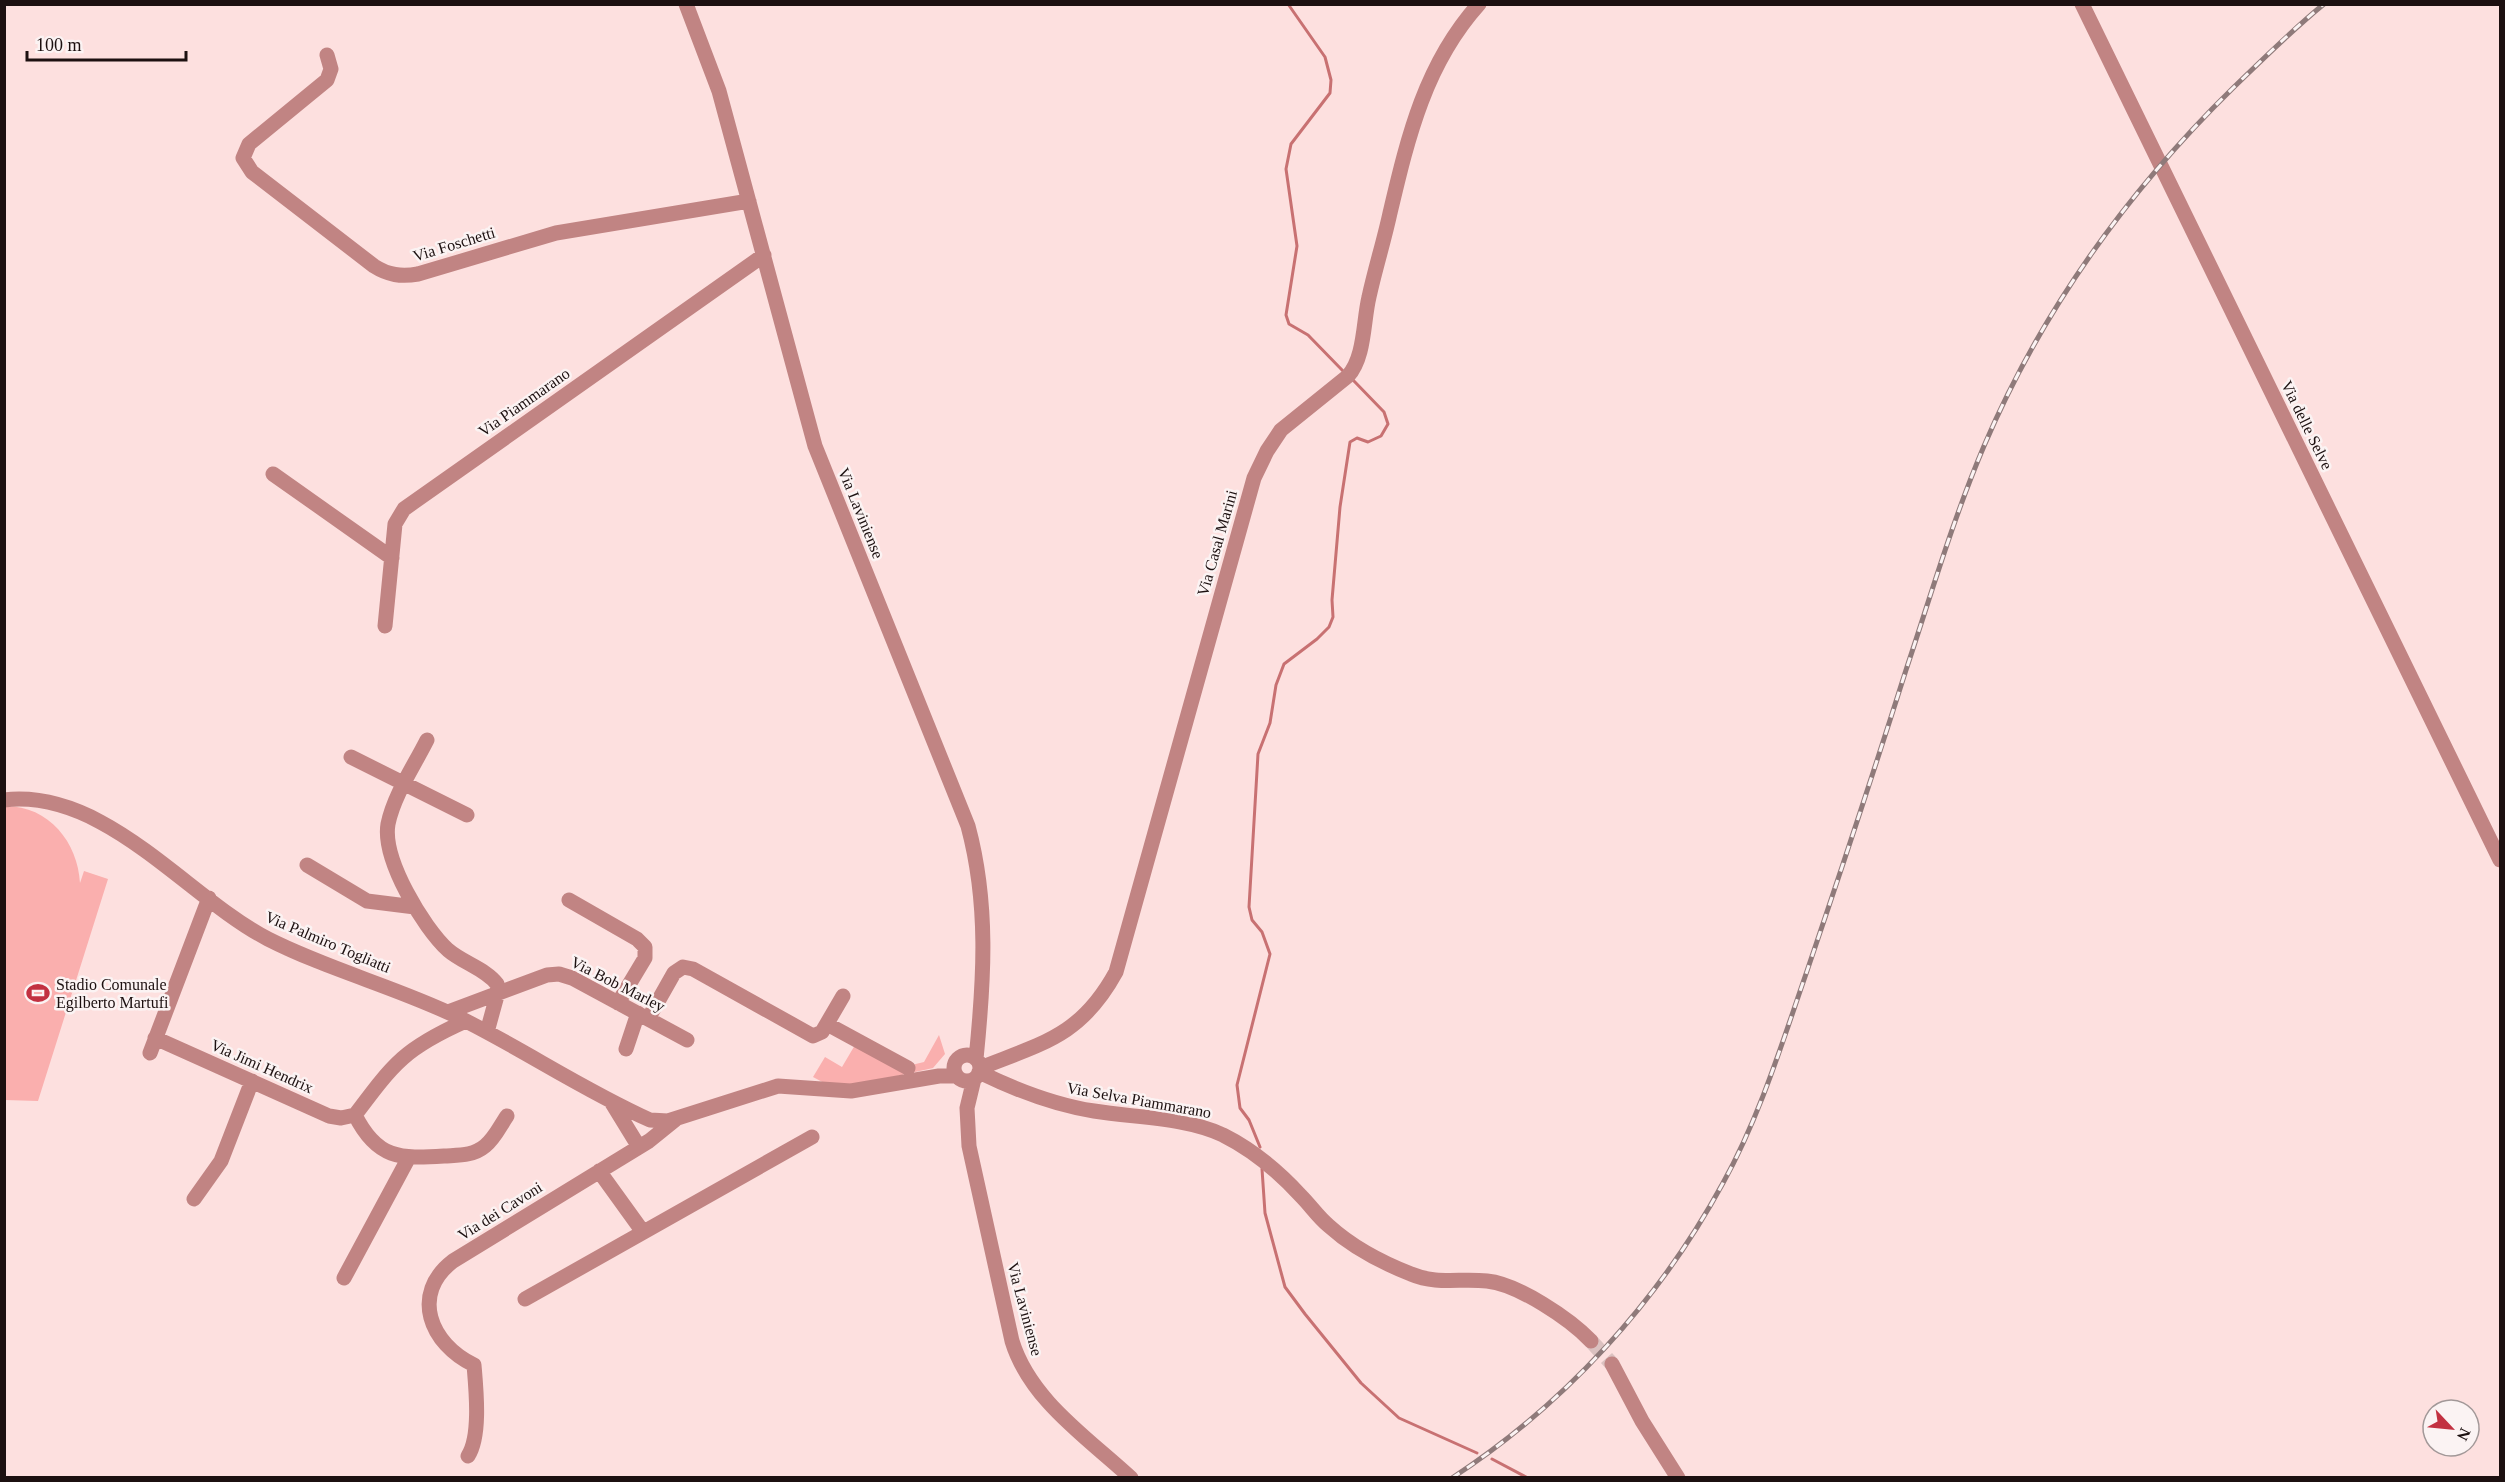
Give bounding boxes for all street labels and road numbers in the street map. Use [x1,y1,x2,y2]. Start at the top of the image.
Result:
street label: Via Foschetti [411,223,498,265]
street label: Via Piammarano [475,364,573,440]
street label: Via delle Selve [2278,378,2336,472]
street label: Via Laviniense [835,465,887,561]
street label: Via Casal Marini [1194,488,1240,598]
street label: Via Palmiro Togliatti [262,908,394,977]
street label: Via Bob Marley [568,953,668,1016]
street label: Via Jimi Hendrix [208,1036,316,1096]
street label: Via Selva Piammarano [1065,1079,1213,1121]
street label: Via dei Cavoni [455,1178,546,1244]
street label: Via Laviniense [1004,1260,1046,1358]

